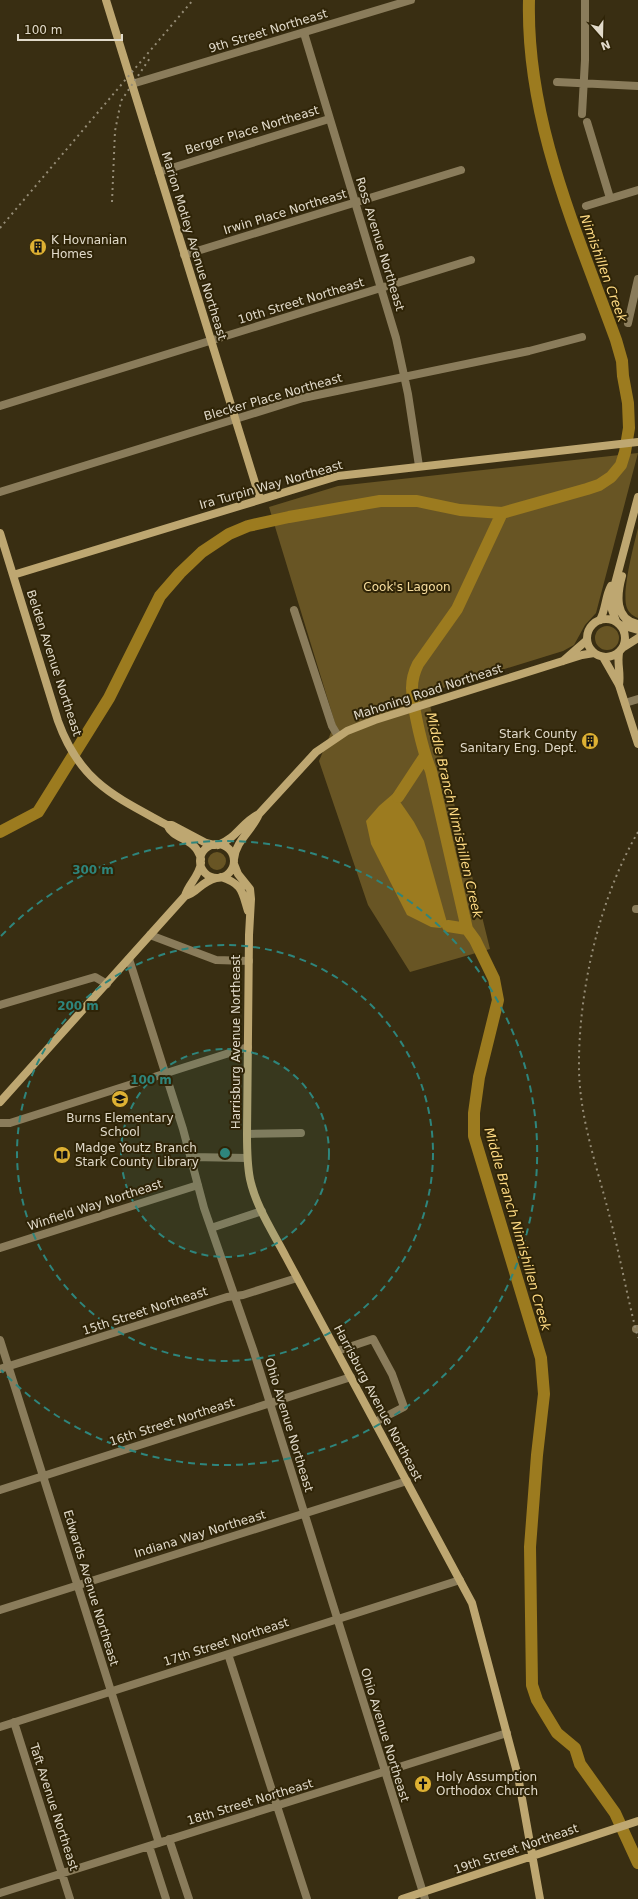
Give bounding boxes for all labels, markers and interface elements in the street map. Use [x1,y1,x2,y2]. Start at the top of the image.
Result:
street label: 9th Street Northeast [207,6,329,56]
scale bar [18,16,122,42]
north arrow [582,16,622,56]
text: 100 m [24,23,62,37]
text: N [599,37,612,53]
street label: Berger Place Northeast [183,103,321,157]
street label: Marion Motley Avenue Northeast [159,150,229,342]
street label: Ross Avenue Northeast [353,175,407,313]
street label: Irwin Place Northeast [222,187,349,237]
water label: Nimishillen Creek [577,212,630,325]
place label: K Hovnanian Homes [51,233,127,261]
building icon: K Hovnanian Homes [28,237,48,257]
street label: 10th Street Northeast [236,275,366,327]
street label: Blecker Place Northeast [202,370,344,423]
street label: Ira Turpin Way Northeast [198,458,345,512]
park label: Cook's Lagoon [363,580,451,594]
street label: Belden Avenue Northeast [24,588,84,738]
street label: Mahoning Road Northeast [352,661,505,723]
water label: Middle Branch Nimishillen Creek [423,711,486,920]
place label: Stark County Sanitary Eng. Dept. [460,727,577,755]
building icon: Stark County Sanitary Eng. Dept. [580,731,600,751]
text: 300 m [72,863,114,877]
street label: Harrisburg Avenue Northeast [229,954,243,1129]
text: 200 m [57,999,99,1013]
text: 100 m [130,1073,172,1087]
school or university icon: Burns Elementary School [110,1089,130,1109]
place label: Burns Elementary School [66,1111,174,1139]
water label: Middle Branch Nimishillen Creek [481,1126,554,1333]
place label: Madge Youtz Branch Stark County Library [75,1141,199,1169]
library icon: Madge Youtz Branch Stark County Library [52,1145,72,1165]
centre of rings [218,1146,232,1160]
street label: Winfield Way Northeast [26,1176,164,1233]
street label: 15th Street Northeast [81,1284,210,1338]
street label: Harrisburg Avenue Northeast [331,1323,425,1484]
street label: Ohio Avenue Northeast [262,1356,316,1494]
street label: 16th Street Northeast [108,1395,237,1449]
street label: Indiana Way Northeast [133,1507,268,1561]
street label: Edwards Avenue Northeast [61,1508,122,1668]
street label: 17th Street Northeast [162,1615,291,1669]
street label: Ohio Avenue Northeast [358,1666,412,1804]
street label: Taft Avenue Northeast [27,1741,81,1873]
place label: Holy Assumption Orthodox Church [436,1770,538,1798]
church icon: Holy Assumption Orthodox Church [413,1774,433,1794]
street label: 18th Street Northeast [185,1776,315,1828]
street label: 19th Street Northeast [452,1821,580,1877]

